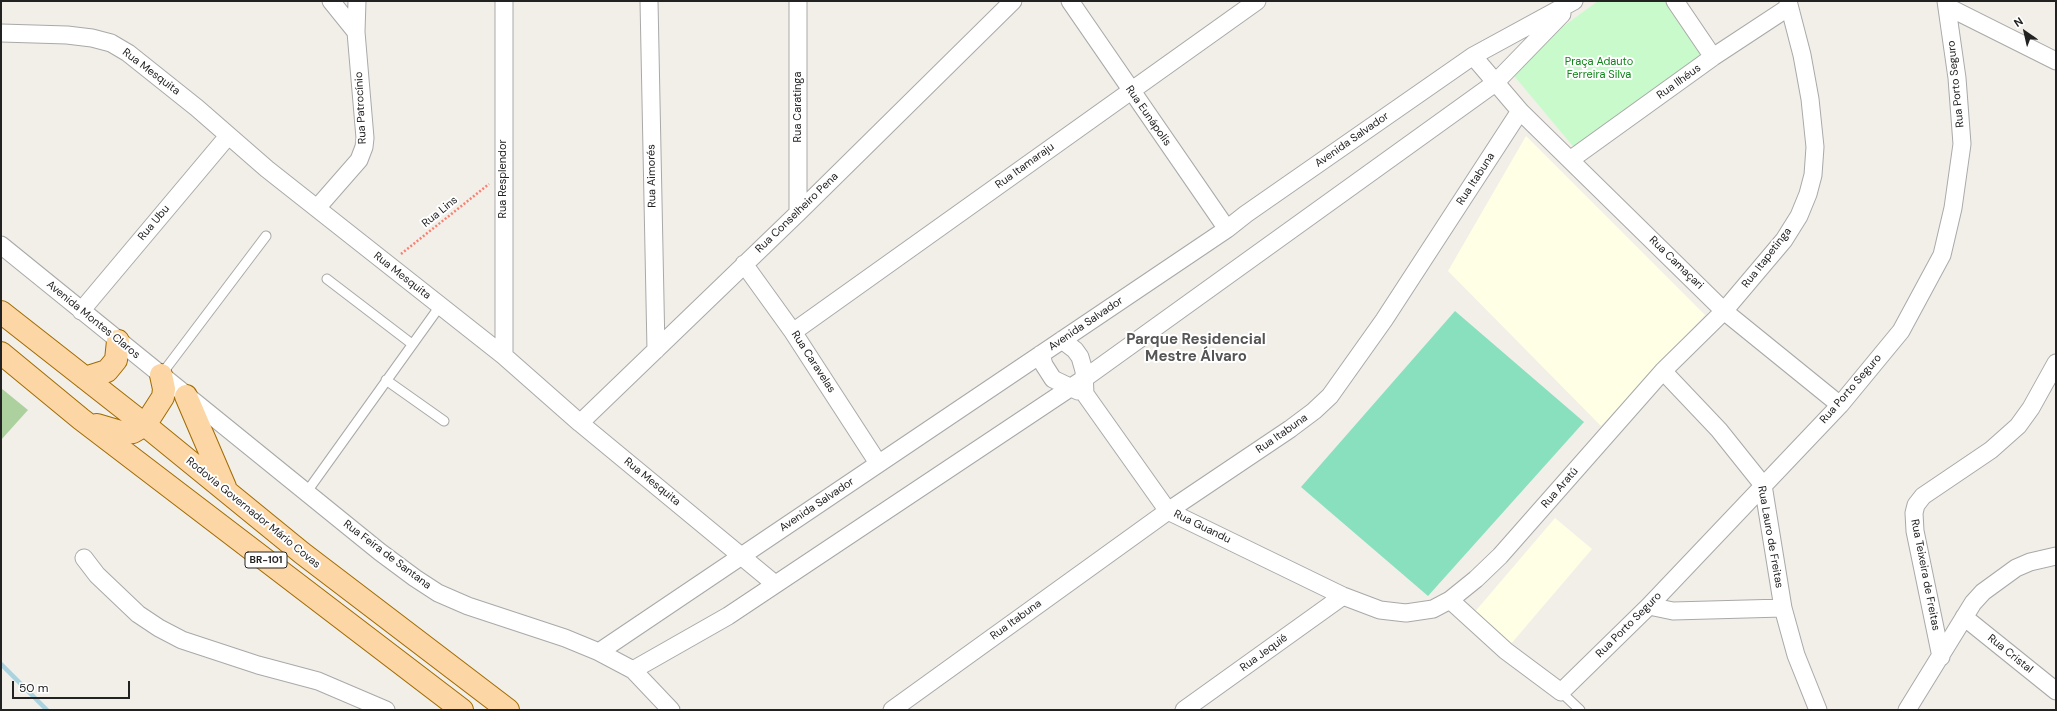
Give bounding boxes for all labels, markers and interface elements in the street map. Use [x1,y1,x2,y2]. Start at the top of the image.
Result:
north arrow [2005,12,2045,52]
text: N [2011,14,2026,30]
street label: Rua Porto Seguro [1945,40,1967,128]
street label: Rua Mesquita [120,46,182,98]
park label: Praça Adauto Ferreira Silva [1565,55,1633,81]
street label: Rua Ilhéus [1654,62,1704,102]
street label: Rua Patrocínio [353,71,369,145]
street label: Rua Caratinga [791,72,805,142]
street label: Rua Eunápolis [1122,83,1174,149]
street label: Avenida Salvador [1313,110,1391,170]
street label: Rua Resplendor [496,139,510,219]
street label: Rua Itamaraju [993,140,1057,192]
street label: Rua Aimorés [645,144,659,208]
street label: Rua Itabuna [1454,150,1498,208]
street label: Rua Conselheiro Pena [753,170,841,256]
street label: Rua Lins [420,194,460,230]
street label: Rua Ubu [135,203,173,243]
street label: Rua Itapetinga [1739,225,1795,291]
street label: Rua Camaçari [1646,234,1706,292]
street label: Rua Mesquita [371,250,433,302]
street label: Avenida Montes Claros [44,278,142,362]
street label: Avenida Salvador [1046,294,1126,354]
street label: Rua Caravelas [788,329,838,395]
district label: Parque Residencial Mestre Álvaro [1126,331,1266,366]
street label: Rua Porto Seguro [1817,352,1885,426]
street label: Rua Itabuna [1254,411,1310,457]
street label: Rodovia Governador Mário Covas [183,455,323,571]
street label: Rua Mesquita [621,455,683,509]
street label: Rua Aratú [1539,465,1581,511]
street label: Avenida Salvador [777,475,857,535]
street label: Rua Lauro de Freitas [1754,485,1786,589]
street label: Rua Guandu [1171,508,1233,546]
street label: Rua Feira de Santana [340,518,434,592]
street label: Rua Teixeira de Freitas [1908,518,1942,632]
road number: BR-101 [245,552,287,568]
street label: Rua Porto Seguro [1593,589,1665,661]
street label: Rua Itabuna [988,597,1044,643]
street label: Rua Jequié [1238,631,1290,675]
street label: Rua Cristal [1985,632,2035,676]
scale bar [14,673,132,699]
text: 50 m [19,680,48,696]

